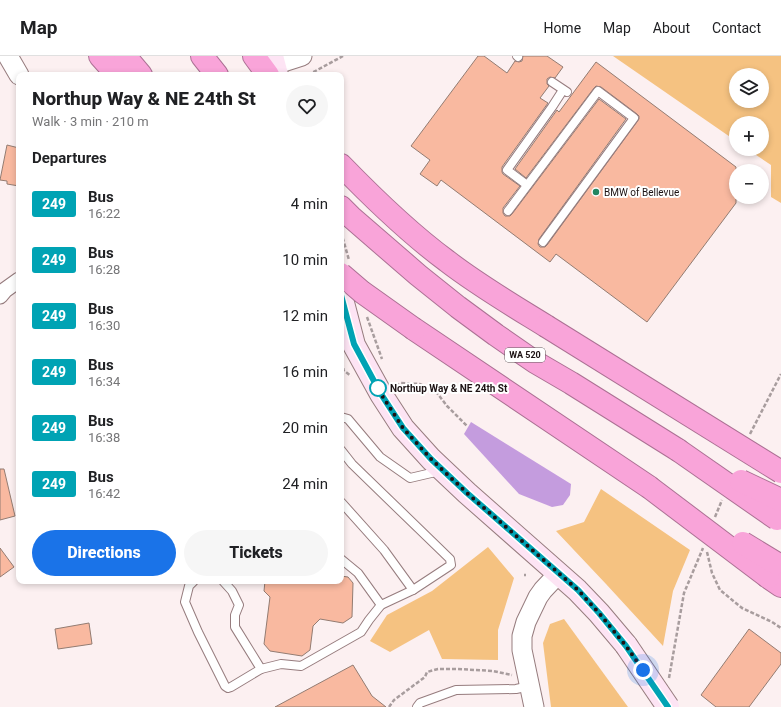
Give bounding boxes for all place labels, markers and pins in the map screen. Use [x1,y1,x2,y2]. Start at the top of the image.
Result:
marker: BMW of Bellevue [591,187,601,197]
place label: BMW of Bellevue [604,187,679,198]
marker: Northup Way & NE 24th St [369,379,387,397]
place label: Northup Way & NE 24th St [390,383,508,394]

